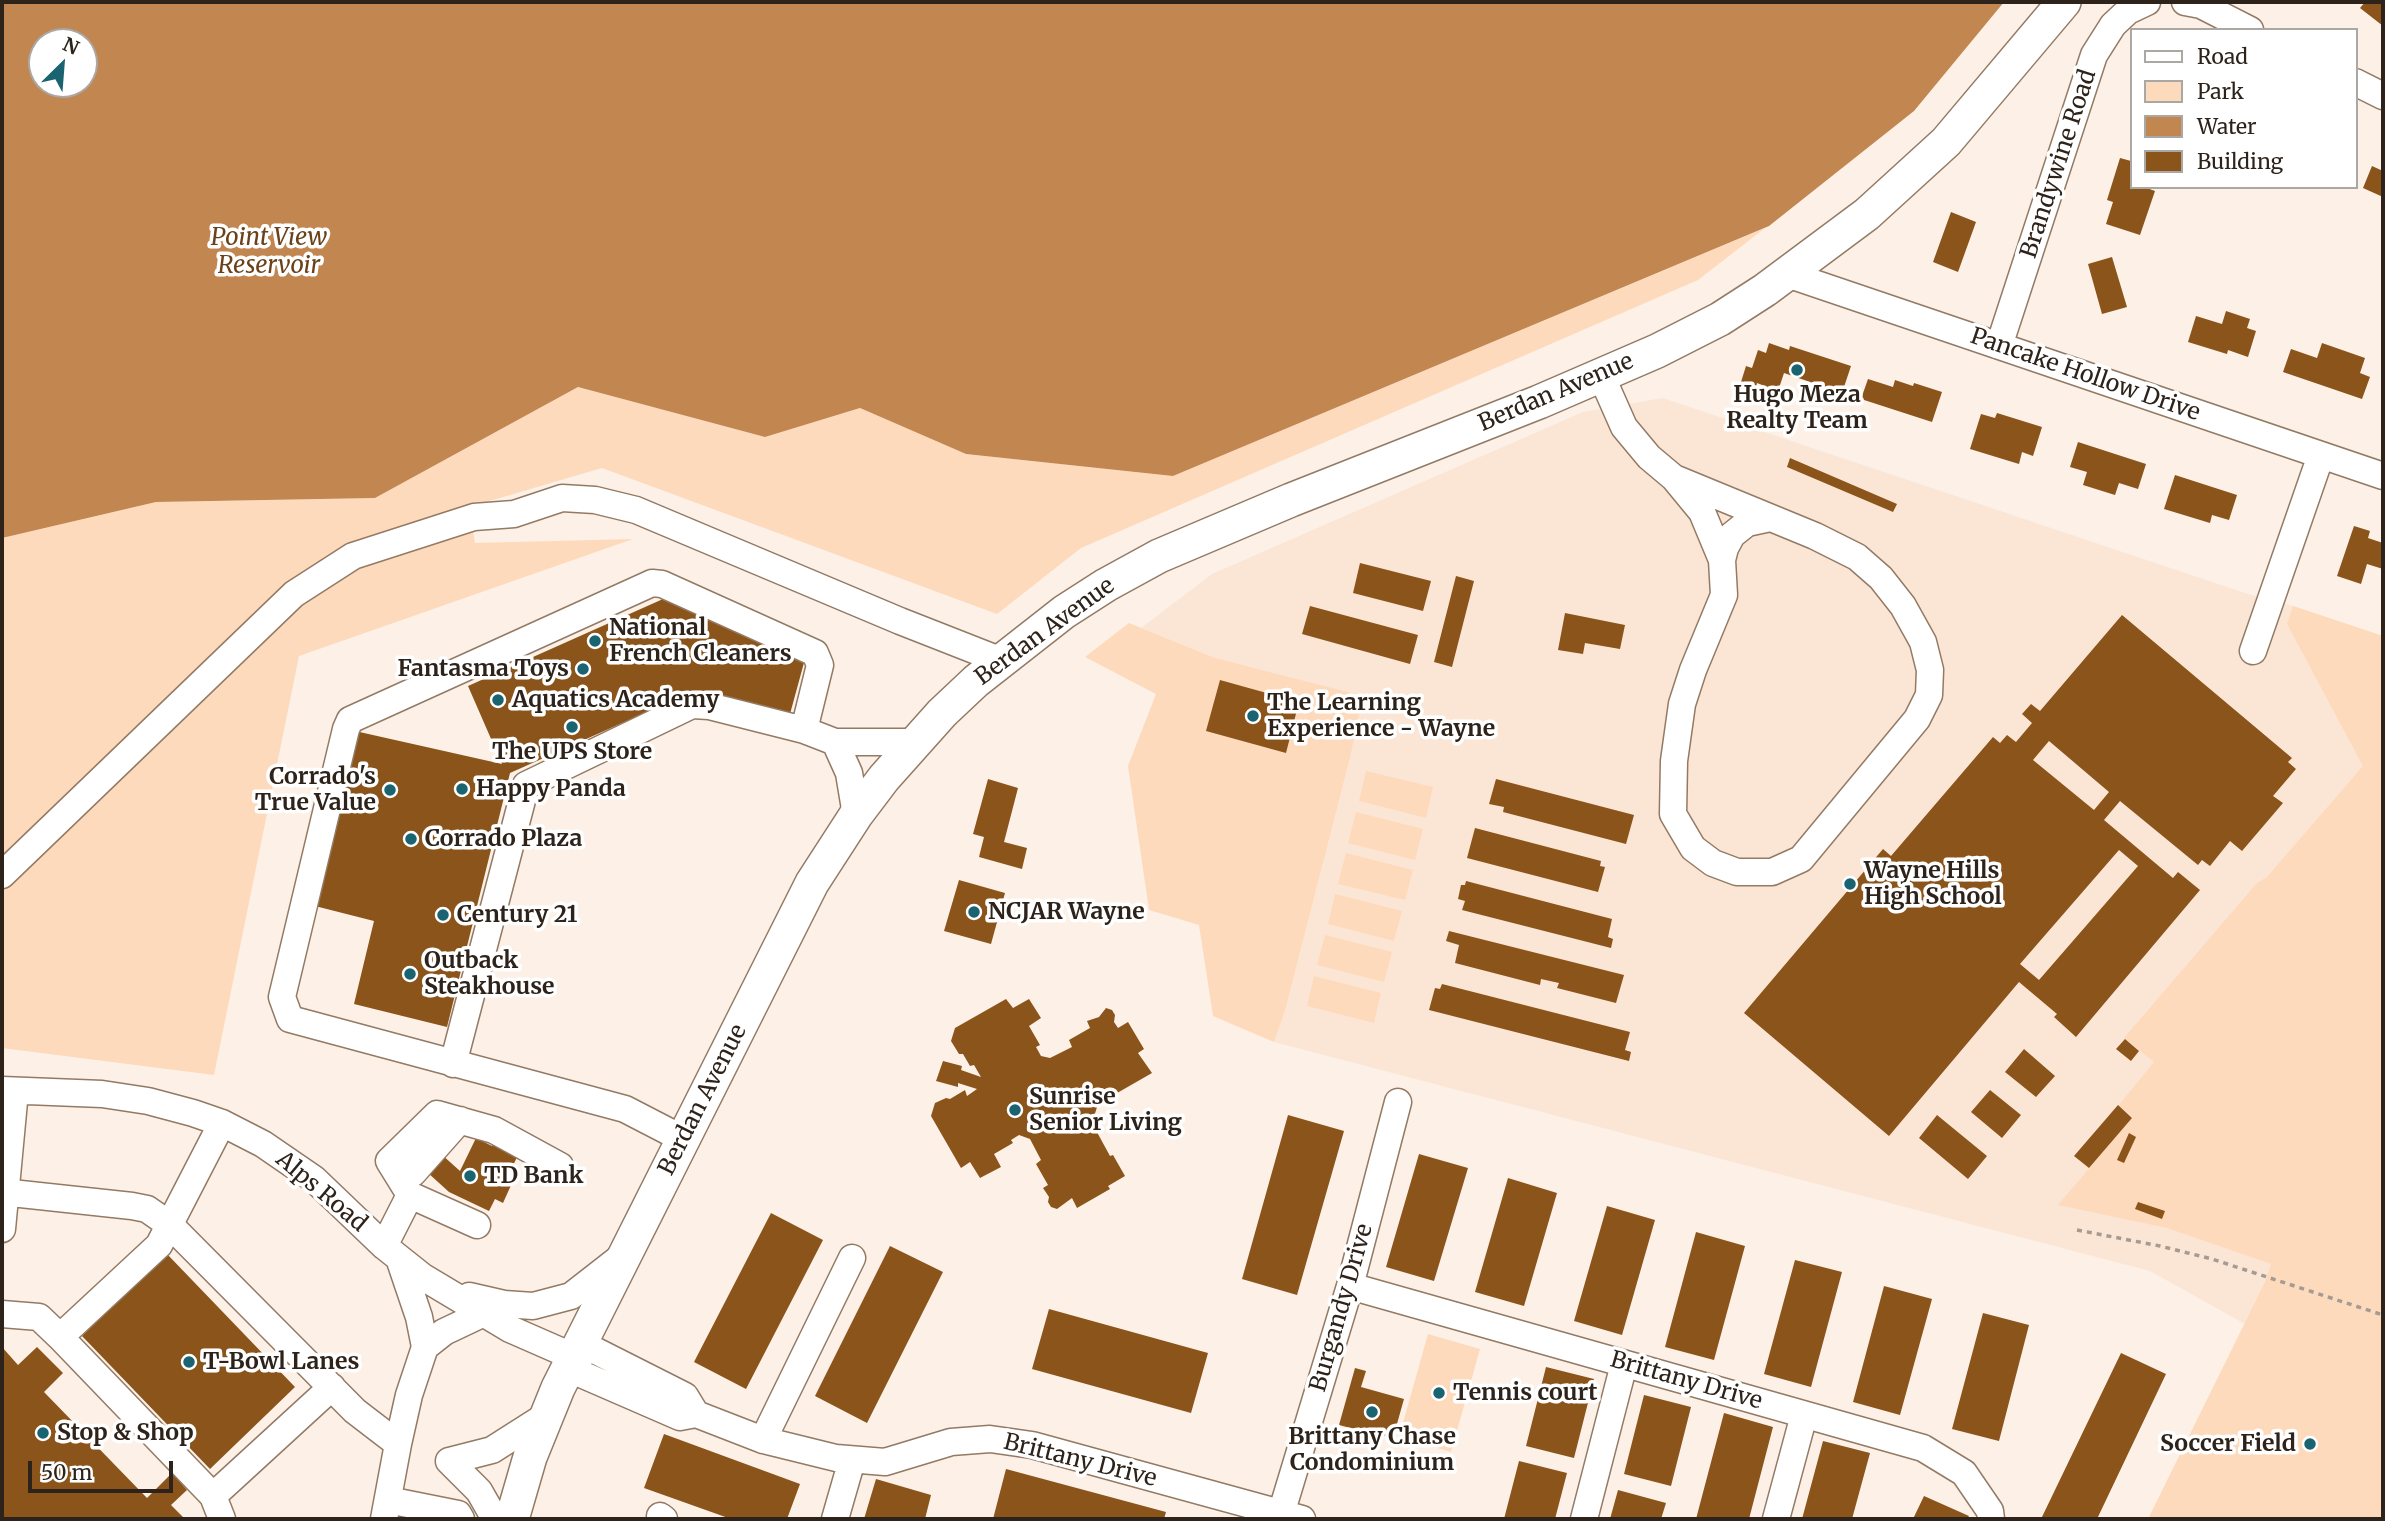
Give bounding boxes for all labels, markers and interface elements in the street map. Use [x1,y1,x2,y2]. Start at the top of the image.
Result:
north arrow [28,28,98,98]
legend [2130,28,2357,189]
text: N [59,32,83,60]
text: Road [2197,43,2248,70]
street label: Brandywine Road [2016,66,2102,262]
text: Park [2197,78,2244,105]
text: Water [2197,113,2256,140]
text: Building [2197,148,2283,175]
water label: Point View Reservoir [211,224,327,280]
street label: Pancake Hollow Drive [1967,323,2203,427]
street label: Berdan Avenue [1474,348,1638,438]
marker: Hugo Meza Realty Team [1789,362,1805,378]
place label: Hugo Meza Realty Team [1726,381,1868,435]
street label: Berdan Avenue [970,572,1120,692]
place label: National French Cleaners [609,614,792,668]
marker: National French Cleaners [587,633,603,649]
place label: Fantasma Toys [398,655,569,683]
marker: Fantasma Toys [575,661,591,677]
place label: Aquatics Academy [512,686,719,714]
place label: The Learning Experience - Wayne [1267,689,1495,743]
marker: Aquatics Academy [490,692,506,708]
marker: The Learning Experience - Wayne [1245,708,1261,724]
marker: The UPS Store [564,719,580,735]
place label: The UPS Store [492,738,652,766]
place label: Corrado's True Value [255,763,376,817]
place label: Happy Panda [476,775,626,803]
marker: Happy Panda [454,781,470,797]
marker: Corrado's True Value [382,782,398,798]
place label: Corrado Plaza [425,825,582,853]
marker: Corrado Plaza [403,831,419,847]
place label: Wayne Hills High School [1864,857,2002,911]
marker: Wayne Hills High School [1842,876,1858,892]
place label: NCJAR Wayne [988,898,1145,926]
place label: Century 21 [457,901,577,929]
marker: NCJAR Wayne [966,904,982,920]
marker: Century 21 [435,907,451,923]
place label: Outback Steakhouse [424,947,555,1001]
marker: Outback Steakhouse [402,966,418,982]
street label: Berdan Avenue [653,1020,753,1180]
place label: Sunrise Senior Living [1029,1083,1182,1137]
marker: Sunrise Senior Living [1007,1102,1023,1118]
street label: Alps Road [270,1146,372,1238]
place label: TD Bank [484,1162,583,1190]
marker: TD Bank [462,1168,478,1184]
street label: Burgandy Drive [1305,1221,1379,1395]
street label: Brittany Drive [1607,1346,1765,1416]
place label: T-Bowl Lanes [203,1348,359,1376]
marker: T-Bowl Lanes [181,1354,197,1370]
place label: Tennis court [1453,1379,1597,1407]
marker: Tennis court [1431,1385,1447,1401]
marker: Brittany Chase Condominium [1364,1404,1380,1420]
place label: Stop & Shop [57,1419,194,1447]
place label: Brittany Chase Condominium [1288,1423,1456,1477]
marker: Stop & Shop [35,1425,51,1441]
street label: Brittany Drive [1001,1429,1159,1493]
place label: Soccer Field [2160,1430,2296,1458]
marker: Soccer Field [2302,1436,2318,1452]
scale bar [32,1448,177,1492]
text: 50 m [41,1459,92,1486]

